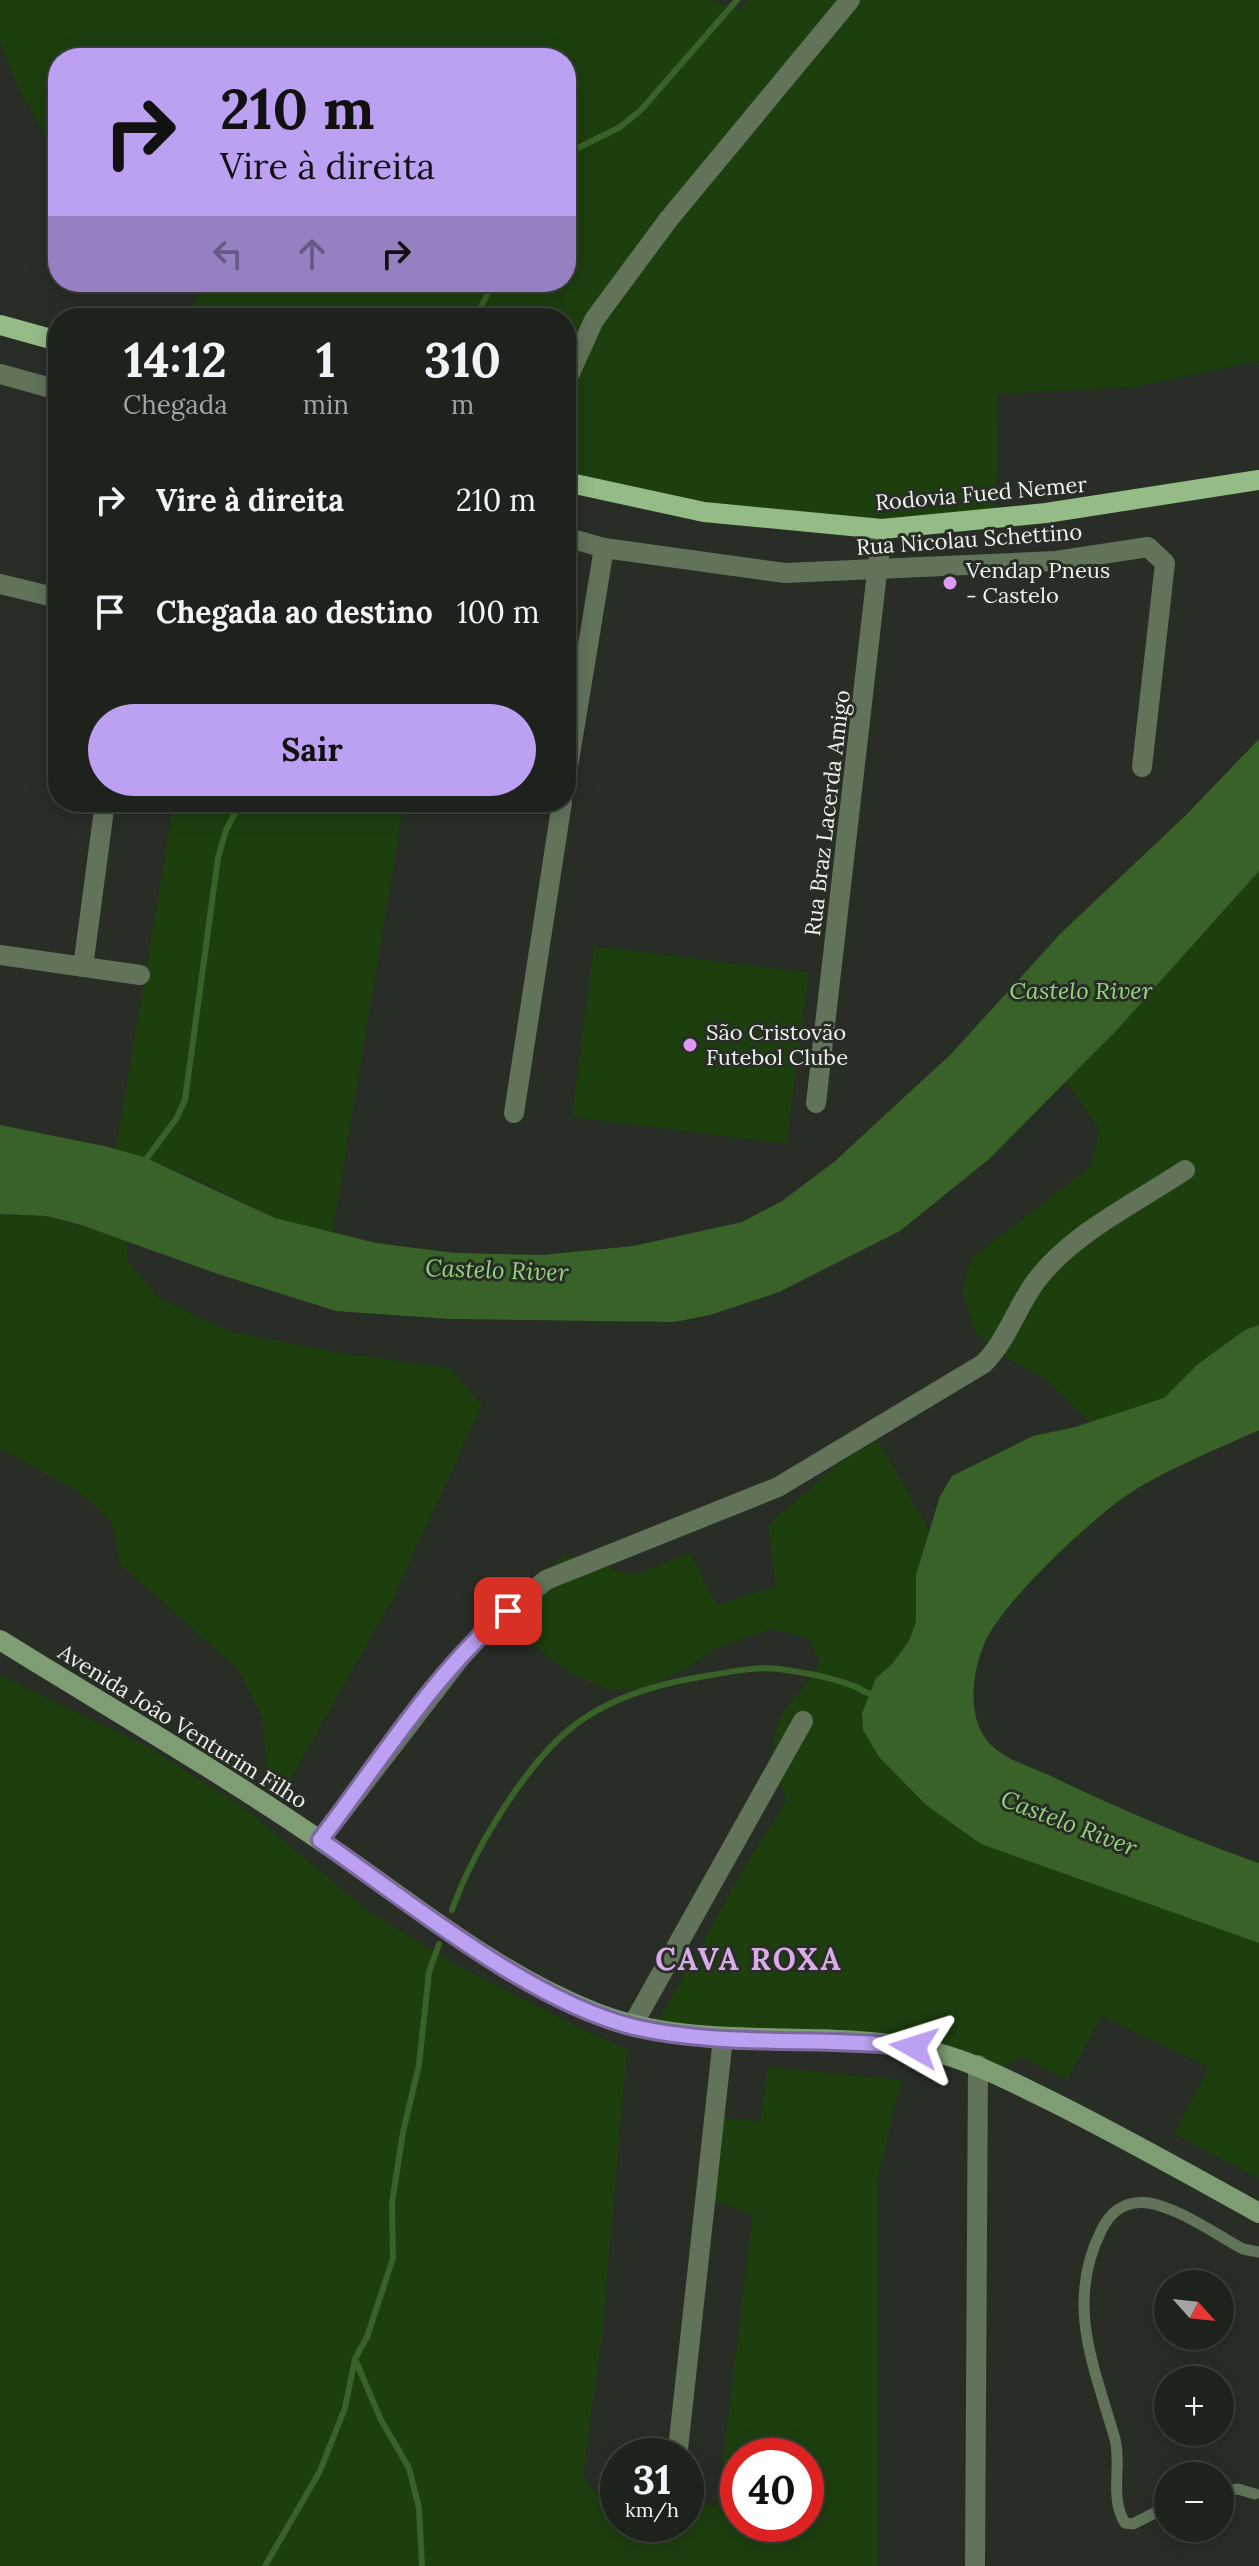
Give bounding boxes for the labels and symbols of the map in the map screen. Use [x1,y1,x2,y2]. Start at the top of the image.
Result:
street label: Rodovia Fued Nemer [874,470,1088,516]
street label: Rua Nicolau Schettino [855,517,1083,561]
place label: Vendap Pneus - Castelo [965,556,1110,609]
marker: Vendap Pneus - Castelo [941,574,959,592]
street label: Rua Braz Lacerda Amigo [798,688,856,938]
water label: Castelo River [1009,975,1153,1006]
place label: São Cristovão Futebol Clube [706,1018,848,1071]
marker: São Cristovão Futebol Clube [681,1036,699,1054]
water label: Castelo River [425,1252,569,1288]
pin [474,1577,542,1645]
street label: Avenida João Venturim Filho [52,1637,313,1814]
water label: Castelo River [996,1783,1142,1863]
district label: CAVA ROXA [655,1940,843,1978]
position arrow [872,2005,956,2089]
north arrow [1154,2270,1234,2350]
speed limit sign: 40 [720,2438,824,2542]

